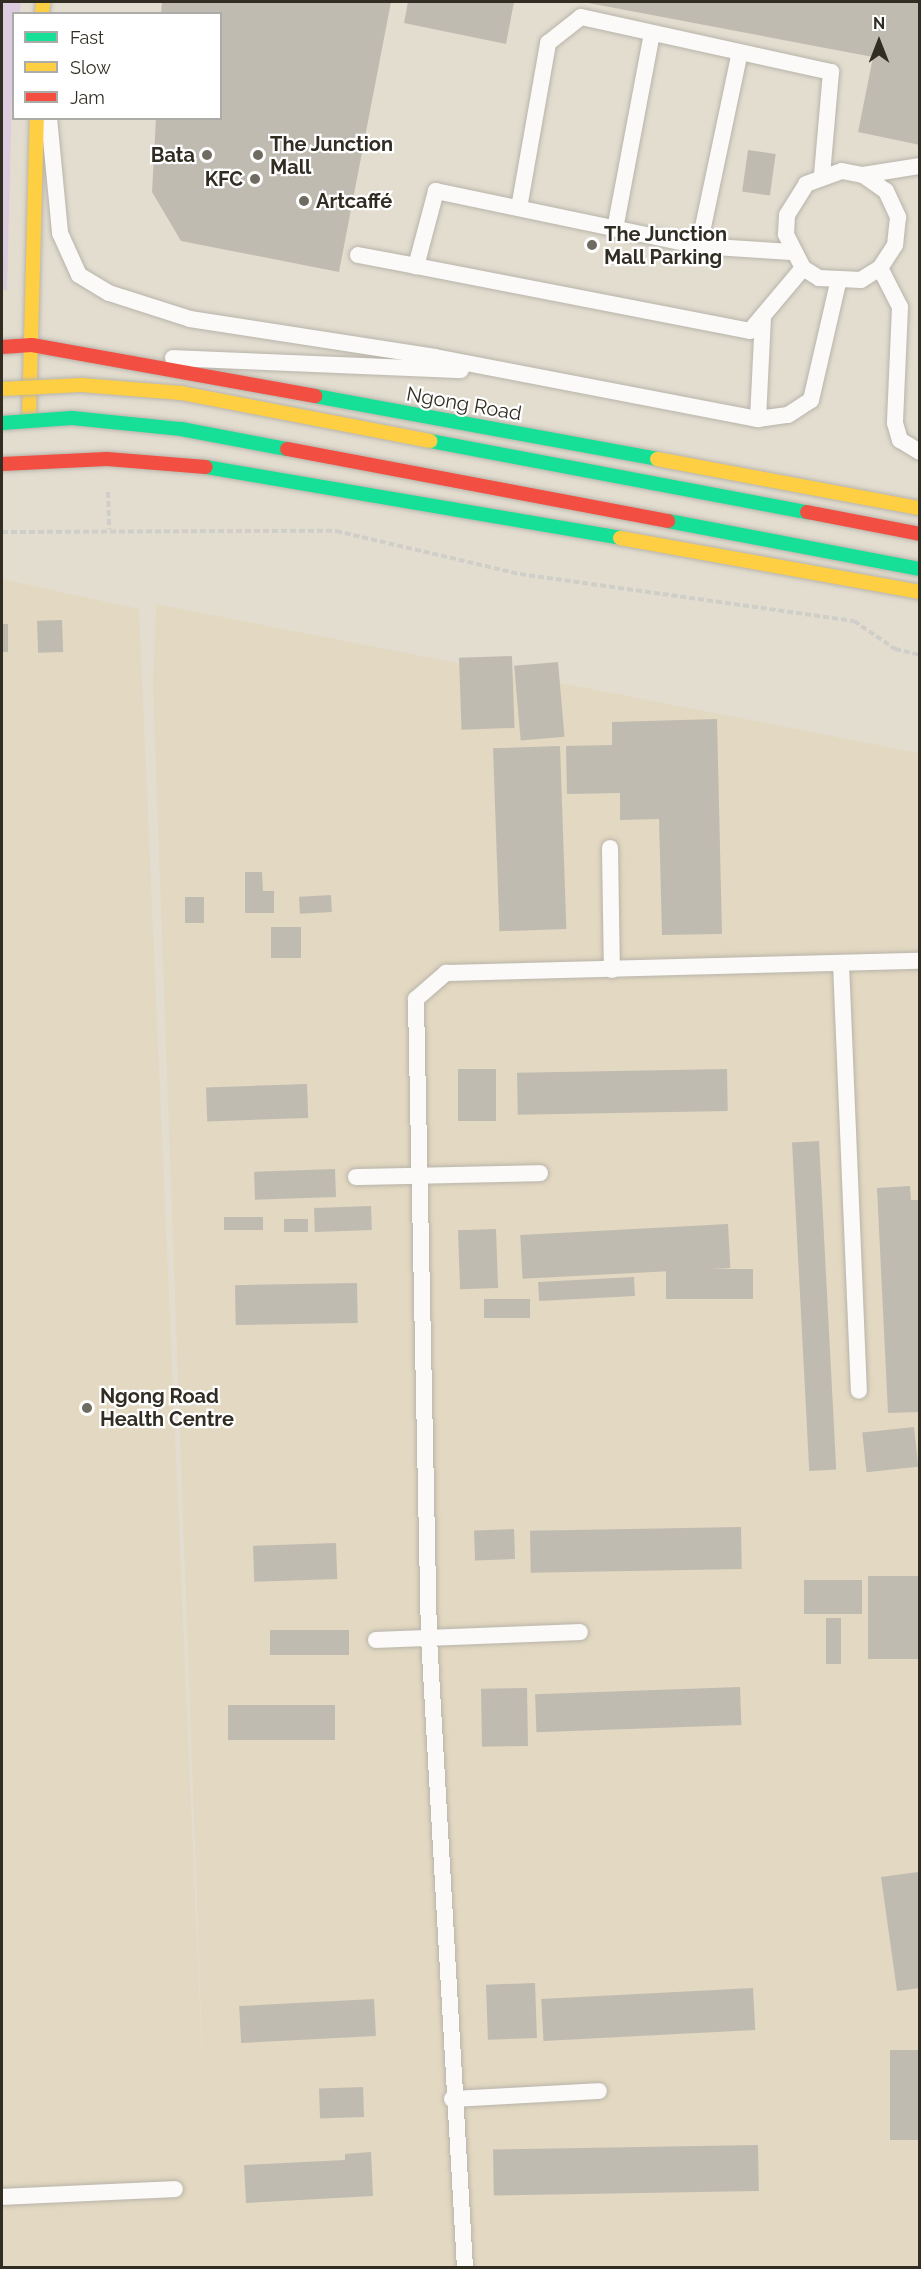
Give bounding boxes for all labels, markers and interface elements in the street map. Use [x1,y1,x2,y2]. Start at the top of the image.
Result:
legend [12,12,222,120]
north arrow [849,12,909,72]
text: N [873,14,885,33]
text: Fast [70,27,104,48]
text: Slow [70,57,111,78]
text: Jam [70,87,105,108]
place label: The Junction Mall [270,132,394,179]
place label: Bata [151,143,195,167]
marker: Bata [200,148,214,162]
marker: The Junction Mall [251,148,265,162]
place label: KFC [205,167,243,191]
marker: KFC [248,172,262,186]
place label: Artcaffé [316,189,392,213]
marker: Artcaffé [297,194,311,208]
place label: The Junction Mall Parking [604,222,728,269]
marker: The Junction Mall Parking [585,238,599,252]
street label: Ngong Road [404,382,524,426]
place label: Ngong Road Health Centre [100,1384,234,1431]
marker: Ngong Road Health Centre [78,1399,96,1417]

